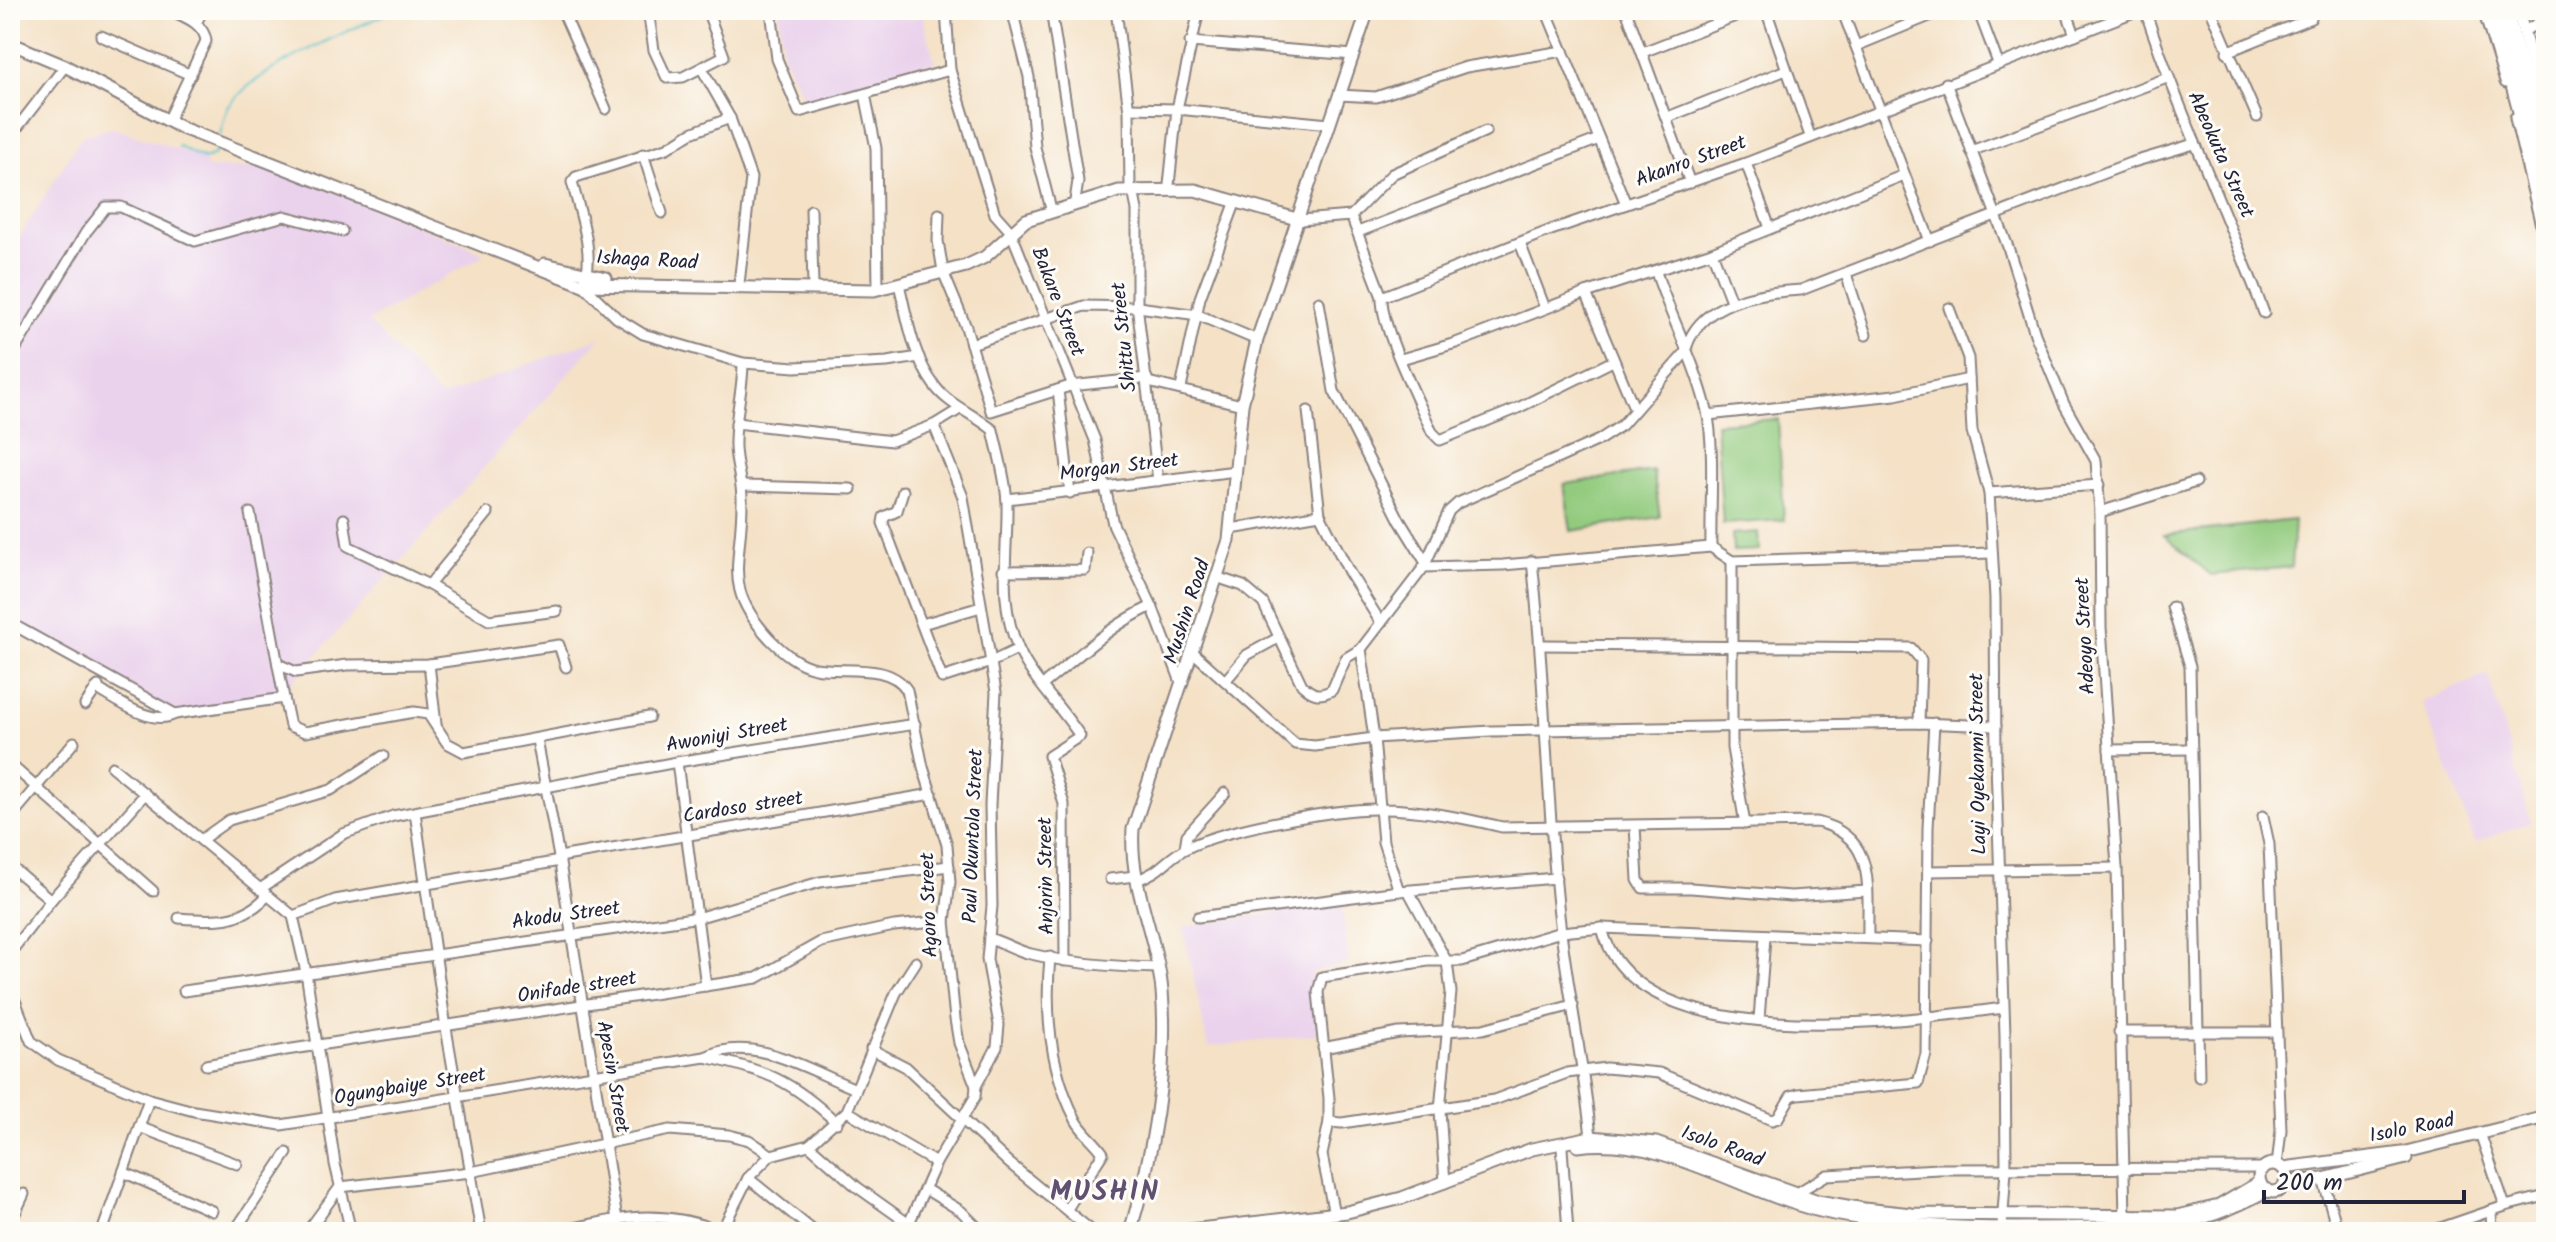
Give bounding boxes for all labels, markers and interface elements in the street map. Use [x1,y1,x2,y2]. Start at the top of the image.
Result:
street label: Abeokuta Street [2178,87,2262,224]
street label: Akanro Street [1631,127,1751,197]
street label: Ishaga Road [595,242,700,280]
street label: Bakare Street [1021,242,1093,362]
street label: Shittu Street [1103,280,1147,393]
street label: Morgan Street [1058,445,1181,491]
street label: Mushin Road [1156,555,1220,668]
street label: Adeoyo Street [2067,576,2105,695]
street label: Layi Oyekanmi Street [1961,673,1997,855]
street label: Awoniyi Street [664,710,791,762]
street label: Paul Okuntola Street [955,748,993,924]
street label: Cardoso street [681,783,806,833]
street label: Anjorin Street [1030,817,1064,935]
street label: Agoro Street [912,852,948,958]
street label: Akodu Street [510,893,622,939]
street label: Onifade street [515,963,639,1013]
street label: Apesin Street [586,1018,638,1136]
street label: Ogungbaiye Street [332,1059,488,1115]
street label: Isolo Road [2367,1105,2458,1153]
street label: Isolo Road [1676,1117,1769,1177]
scale bar [2264,1154,2464,1204]
text: 200 m [2276,1164,2343,1203]
district label: MUSHIN [1050,1170,1160,1215]

